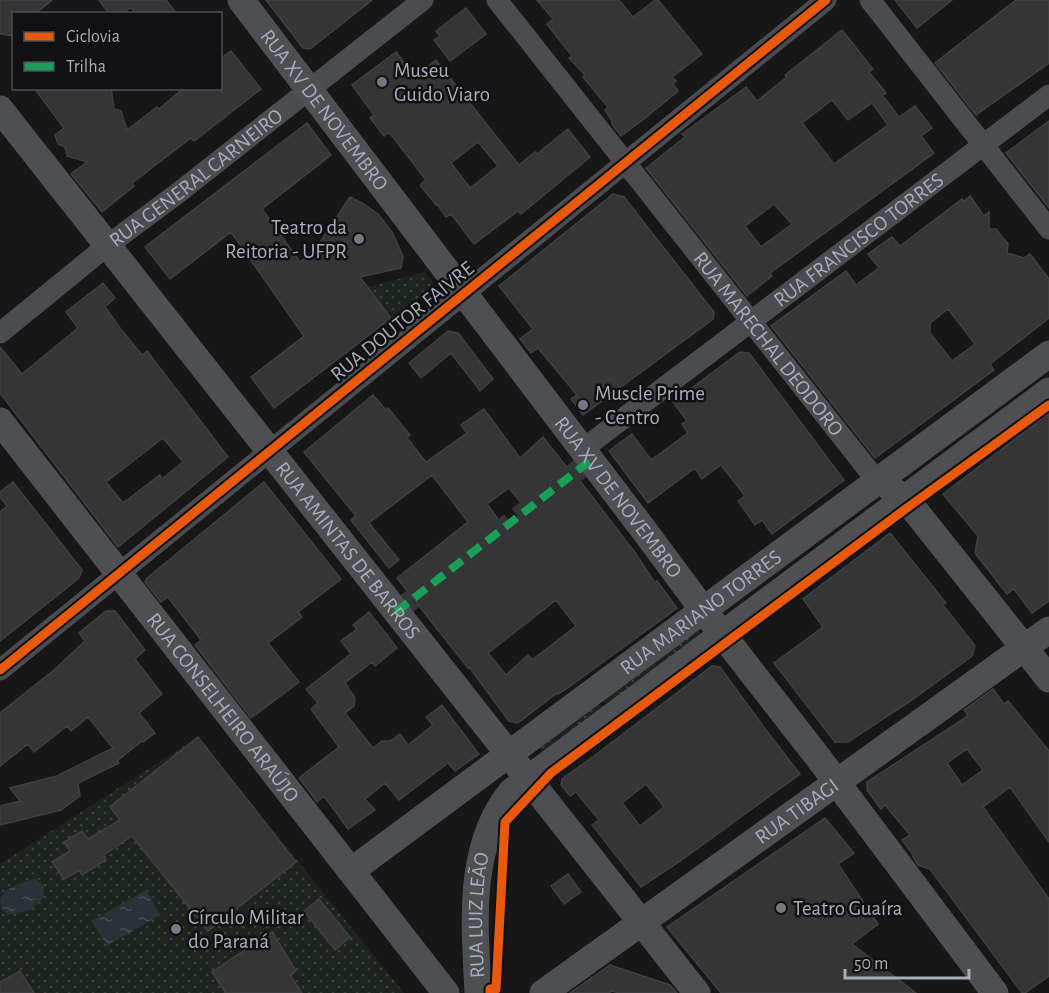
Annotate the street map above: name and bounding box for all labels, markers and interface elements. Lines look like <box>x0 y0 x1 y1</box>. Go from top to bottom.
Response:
legend <box>12 12 222 90</box>
street label: RUA XV DE NOVEMBRO <box>256 26 392 195</box>
text: Ciclovia <box>66 28 120 46</box>
text: Trilha <box>66 58 106 76</box>
place label: Museu Guido Viaro <box>394 60 490 105</box>
marker: Museu Guido Viaro <box>375 75 389 89</box>
street label: RUA GENERAL CARNEIRO <box>106 105 287 251</box>
street label: RUA FRANCISCO TORRES <box>770 169 948 311</box>
place label: Teatro da Reitoria - UFPR <box>225 217 347 262</box>
marker: Teatro da Reitoria - UFPR <box>352 232 366 246</box>
street label: RUA MARECHAL DEODORO <box>689 248 847 440</box>
street label: RUA DOUTOR FAIVRE <box>327 257 478 385</box>
place label: Muscle Prime - Centro <box>595 383 705 428</box>
marker: Muscle Prime - Centro <box>576 398 590 412</box>
street label: RUA XV DE NOVEMBRO <box>550 413 685 582</box>
street label: RUA AMINTAS DE BARROS <box>271 458 424 643</box>
street label: RUA MARIANO TORRES <box>616 546 785 679</box>
street label: RUA CONSELHEIRO ARAÚJO <box>143 609 303 806</box>
street label: RUA TIBAGI <box>751 775 842 848</box>
street label: RUA LUIZ LEÃO <box>465 851 493 979</box>
place label: Teatro Guaíra <box>793 898 903 919</box>
marker: Teatro Guaíra <box>774 901 788 915</box>
place label: Círculo Militar do Paraná <box>188 907 304 952</box>
marker: Círculo Militar do Paraná <box>169 922 183 936</box>
scale bar <box>845 942 970 980</box>
text: 50 m <box>854 955 888 973</box>

